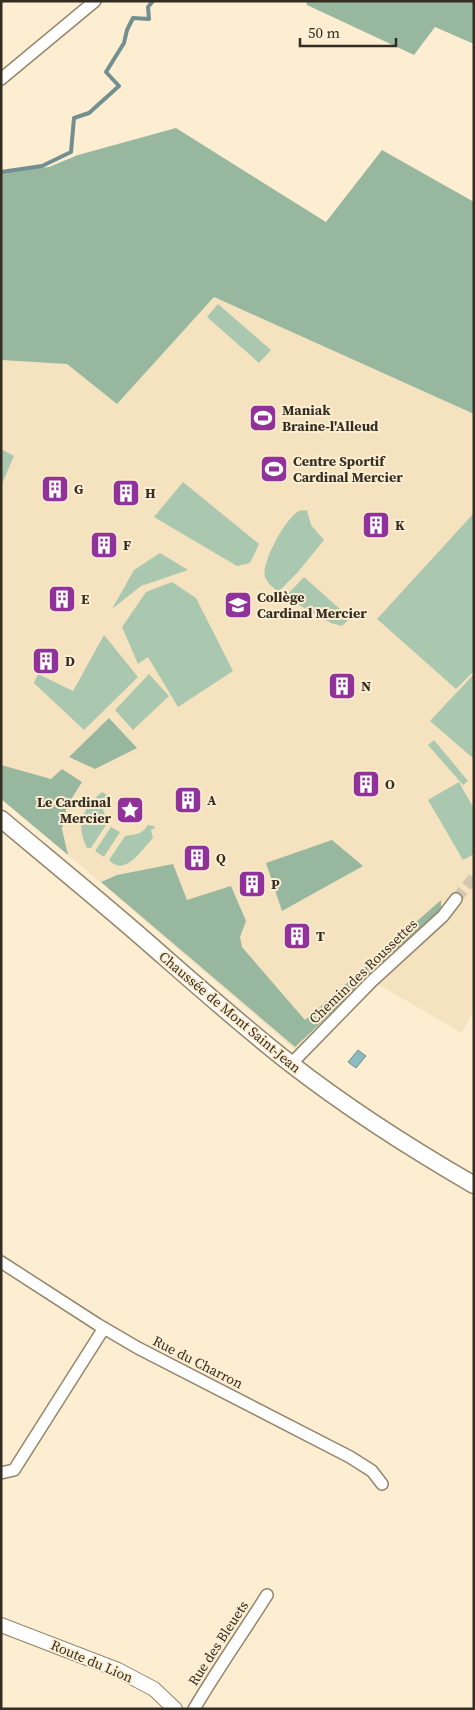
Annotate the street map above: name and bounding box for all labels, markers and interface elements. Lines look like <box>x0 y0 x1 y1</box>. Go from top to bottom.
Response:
scale bar <box>300 15 396 47</box>
text: 50 m <box>308 22 340 43</box>
place label: Maniak Braine-l'Alleud <box>282 400 379 436</box>
sports icon: Maniak Braine-l'Alleud <box>248 403 278 433</box>
place label: Centre Sportif Cardinal Mercier <box>293 451 403 487</box>
sports icon: Centre Sportif Cardinal Mercier <box>259 454 289 484</box>
building icon: G <box>40 474 70 504</box>
building icon: H <box>111 478 141 508</box>
place label: G <box>74 479 84 499</box>
place label: H <box>145 483 156 503</box>
building icon: K <box>361 510 391 540</box>
place label: K <box>395 515 405 535</box>
building icon: F <box>89 530 119 560</box>
place label: F <box>123 535 131 555</box>
building icon: E <box>47 584 77 614</box>
place label: Collège Cardinal Mercier <box>257 587 367 623</box>
place label: E <box>81 589 89 609</box>
school or university icon: Collège Cardinal Mercier <box>223 590 253 620</box>
building icon: D <box>31 646 61 676</box>
place label: D <box>65 651 75 671</box>
building icon: N <box>327 671 357 701</box>
place label: N <box>361 676 371 696</box>
building icon: O <box>351 769 381 799</box>
place label: O <box>385 774 395 794</box>
building icon: A <box>173 785 203 815</box>
place label: A <box>207 790 217 810</box>
place label: Le Cardinal Mercier <box>37 792 111 828</box>
place icon: Le Cardinal Mercier <box>115 795 145 825</box>
building icon: Q <box>182 843 212 873</box>
place label: Q <box>216 848 226 868</box>
building icon: P <box>237 869 267 899</box>
place label: P <box>271 874 280 894</box>
street label: Chemin des Roussettes <box>304 914 422 1028</box>
building icon: T <box>282 921 312 951</box>
place label: T <box>316 926 325 946</box>
street label: Chaussée de Mont Saint-Jean <box>155 947 306 1078</box>
street label: Rue du Charron <box>149 1331 247 1394</box>
street label: Rue des Bleuets <box>183 1597 253 1689</box>
street label: Route du Lion <box>48 1635 137 1688</box>

